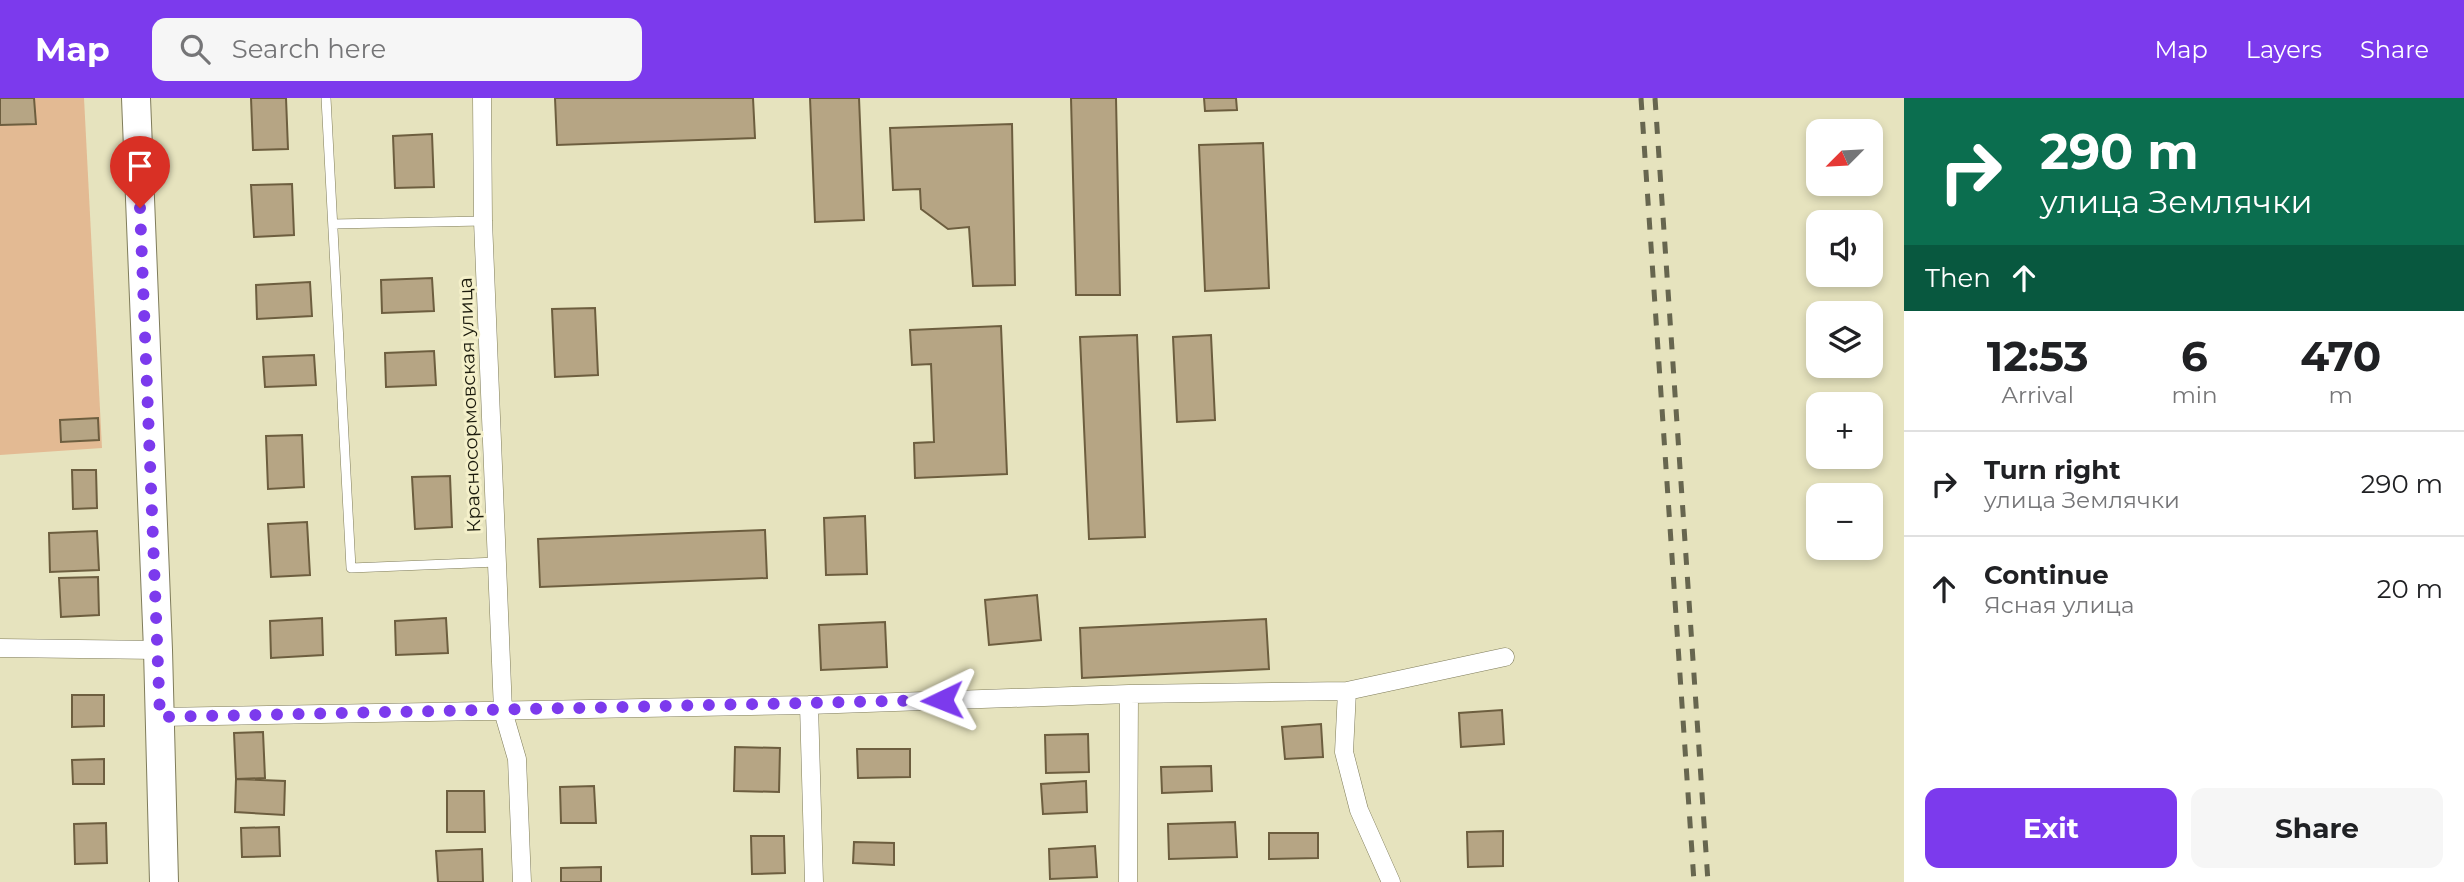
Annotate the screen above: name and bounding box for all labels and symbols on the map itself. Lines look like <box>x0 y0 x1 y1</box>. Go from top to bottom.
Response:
north arrow <box>1806 119 1883 196</box>
pin <box>110 136 170 208</box>
street label: Красносормовская улица <box>454 277 485 533</box>
position arrow <box>905 663 979 737</box>

